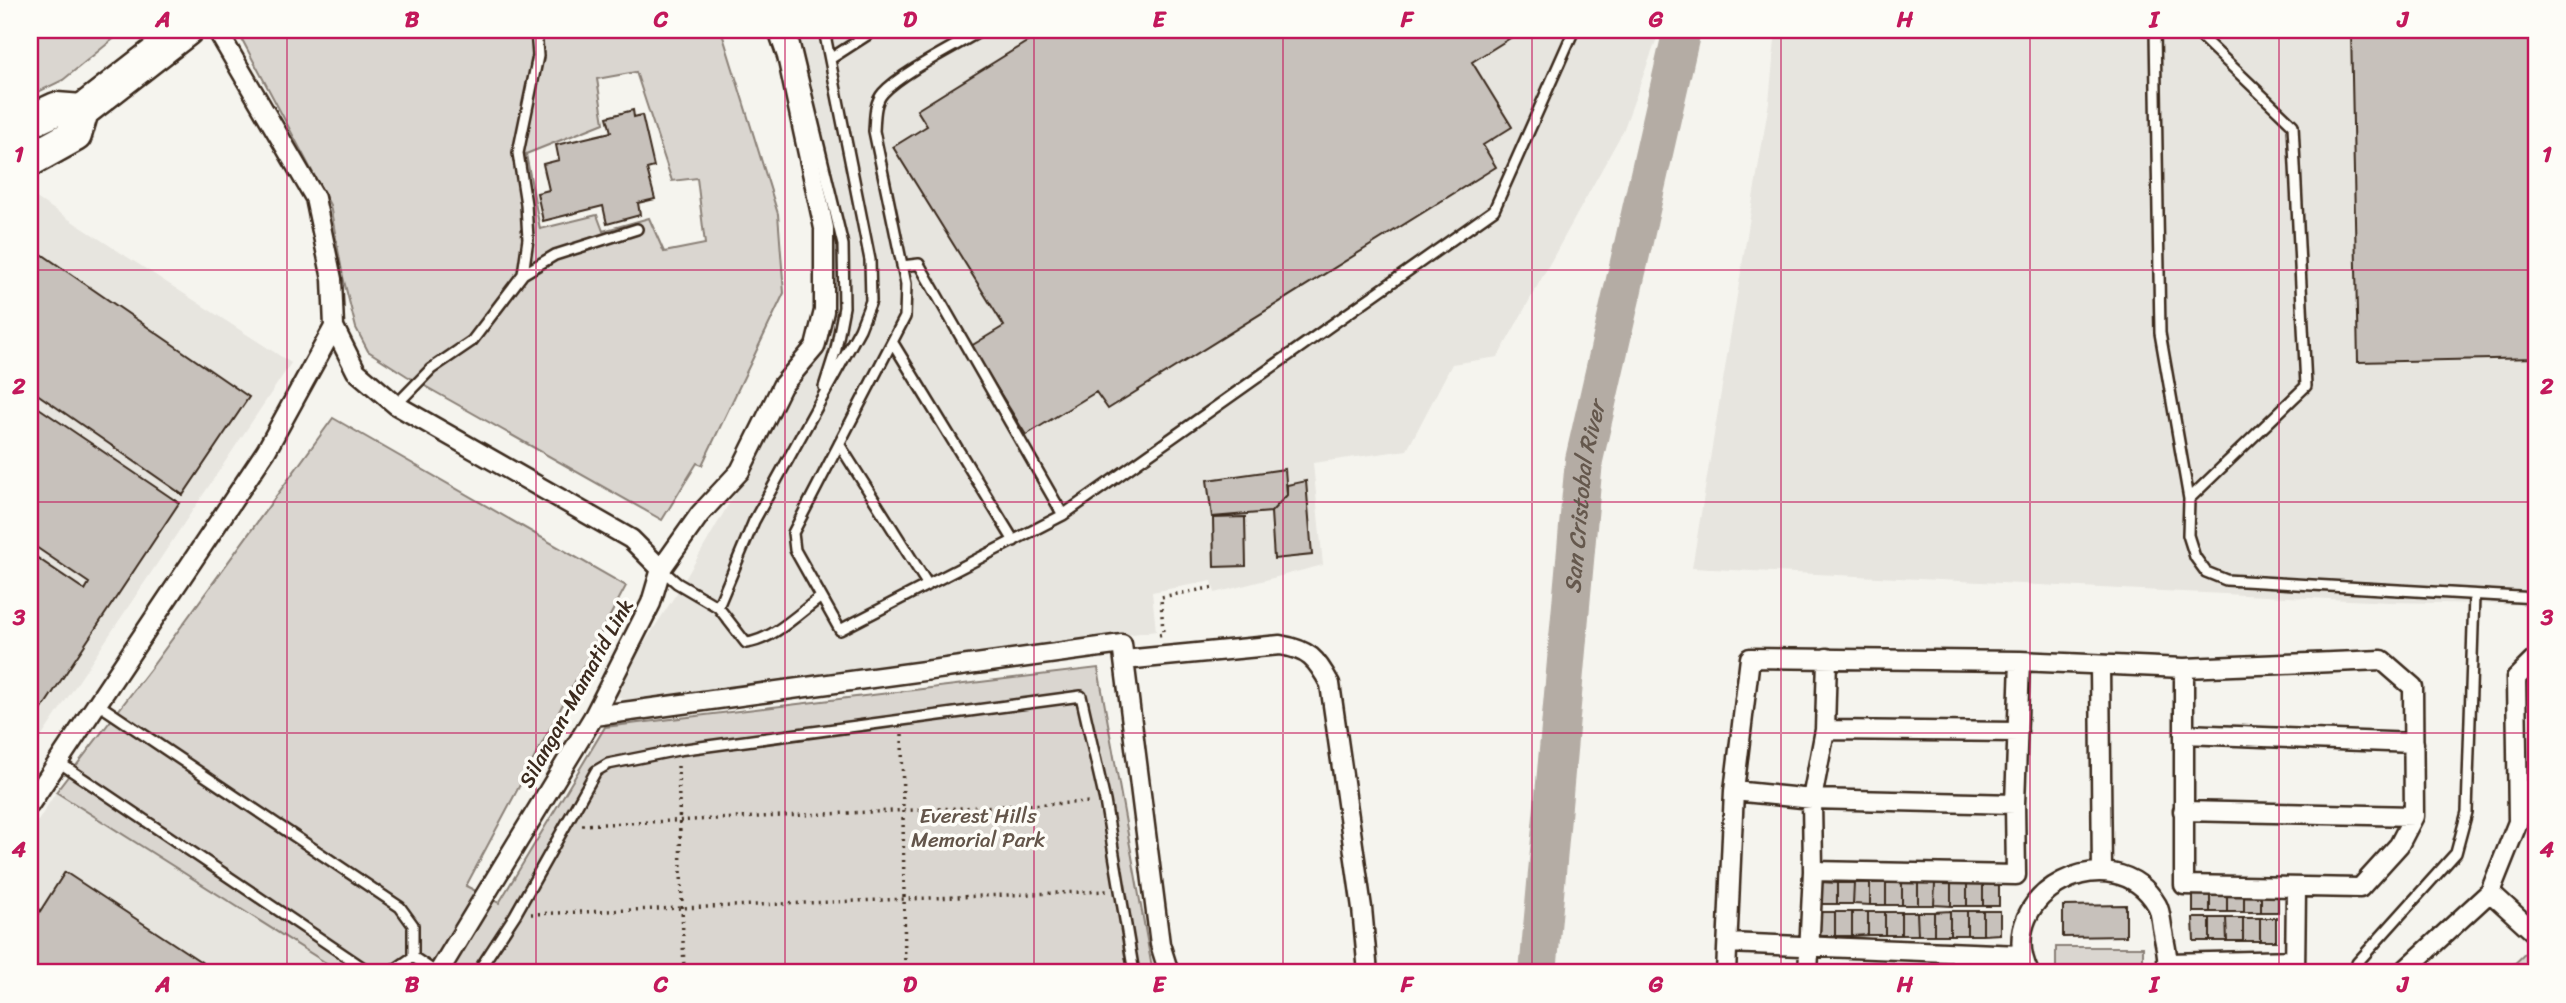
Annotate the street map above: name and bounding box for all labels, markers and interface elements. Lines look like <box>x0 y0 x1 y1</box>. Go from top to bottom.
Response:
text: A <box>154 0 171 40</box>
text: B <box>405 0 420 40</box>
text: C <box>653 0 669 40</box>
text: D <box>903 0 918 40</box>
text: E <box>1153 0 1168 40</box>
text: F <box>1400 0 1415 40</box>
text: G <box>1648 0 1664 40</box>
text: H <box>1896 0 1914 40</box>
text: I <box>2148 0 2160 40</box>
text: J <box>2396 0 2410 40</box>
text: 1 <box>14 134 24 175</box>
text: 1 <box>2542 134 2552 175</box>
text: 2 <box>11 366 26 407</box>
text: 2 <box>2539 366 2554 407</box>
water label: San Cristobal River <box>1552 393 1618 595</box>
street label: Silangan-Mamatid Link <box>508 591 644 795</box>
text: 3 <box>12 597 26 638</box>
text: 3 <box>2540 597 2554 638</box>
park label: Everest Hills Memorial Park <box>911 797 1045 859</box>
text: 4 <box>11 829 27 870</box>
text: 4 <box>2539 829 2555 870</box>
text: A <box>154 964 171 1003</box>
text: B <box>405 964 420 1003</box>
text: C <box>653 964 669 1003</box>
text: D <box>903 964 918 1003</box>
text: E <box>1153 964 1168 1003</box>
text: F <box>1400 964 1415 1003</box>
text: G <box>1648 964 1664 1003</box>
text: H <box>1896 964 1914 1003</box>
text: I <box>2148 964 2160 1003</box>
text: J <box>2396 964 2410 1003</box>

